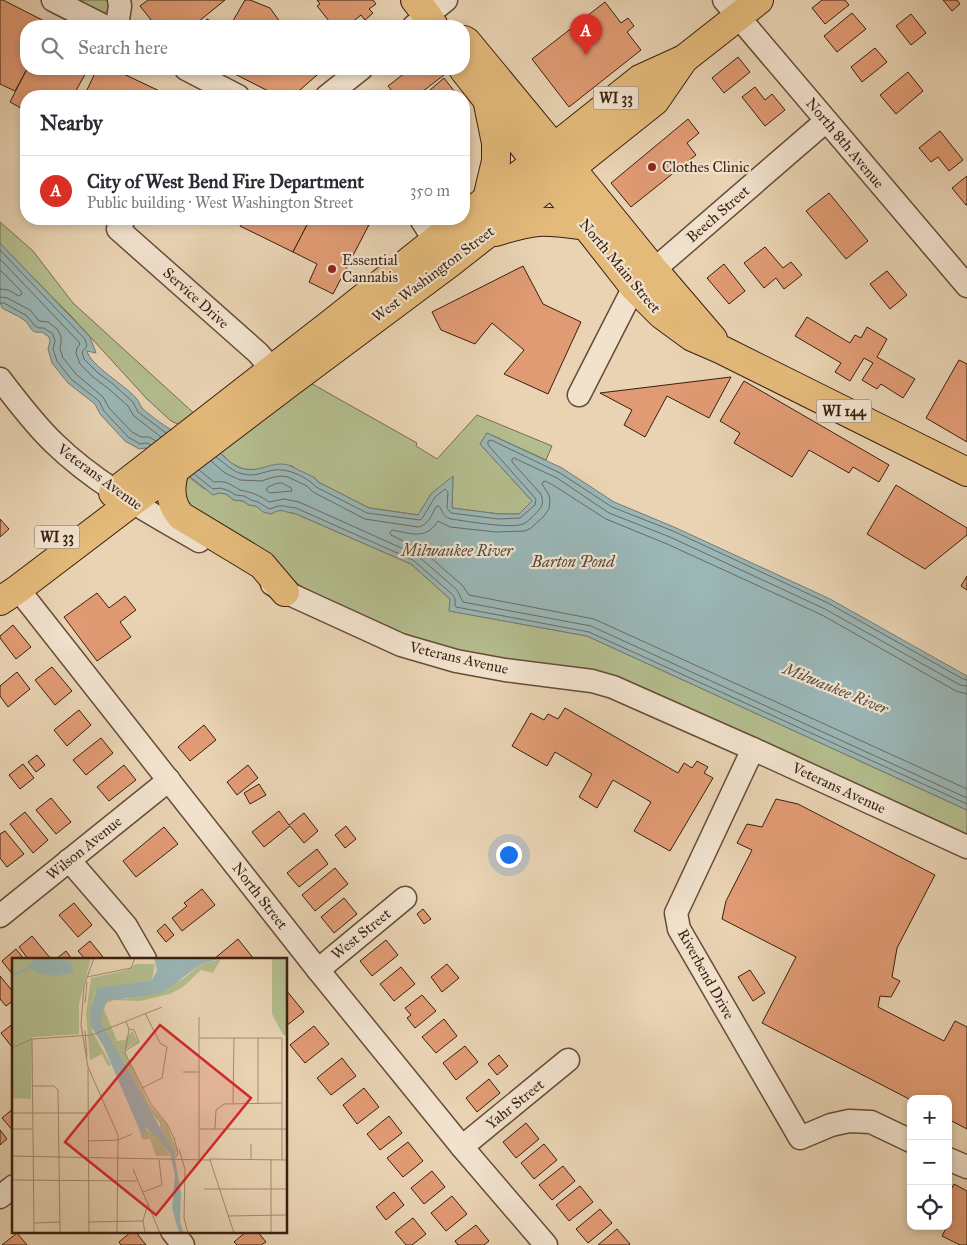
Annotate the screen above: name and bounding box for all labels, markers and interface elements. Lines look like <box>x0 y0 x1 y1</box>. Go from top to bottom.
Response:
pin: A <box>570 14 602 55</box>
search box <box>20 20 470 75</box>
icon: search <box>38 34 66 62</box>
text: Search here <box>78 36 168 59</box>
road number: WI 33 <box>594 86 638 110</box>
street label: North 8th Avenue <box>802 94 888 192</box>
text: Nearby <box>40 110 103 136</box>
place label: Clothes Clinic <box>662 158 749 176</box>
marker: Clothes Clinic <box>646 161 658 173</box>
text: City of West Bend Fire Department <box>87 170 364 193</box>
text: A <box>51 181 61 200</box>
text: 350 m <box>410 181 450 200</box>
street label: Beech Street <box>683 181 754 246</box>
text: Public building · West Washington Street <box>87 193 353 212</box>
street label: North Main Street <box>575 215 665 317</box>
street label: West Washington Street <box>368 222 498 326</box>
place label: Essential Cannabis <box>342 251 399 286</box>
marker: Essential Cannabis <box>326 263 338 275</box>
street label: Service Drive <box>159 264 233 332</box>
road number: WI 144 <box>816 400 872 422</box>
street label: Veterans Avenue <box>53 439 146 514</box>
road number: WI 33 <box>34 526 80 548</box>
water label: Milwaukee River <box>399 541 514 560</box>
water label: Barton Pond <box>531 552 616 571</box>
street label: Veterans Avenue <box>407 638 510 678</box>
water label: Milwaukee River <box>779 658 892 719</box>
street label: Veterans Avenue <box>789 758 889 817</box>
street label: Wilson Avenue <box>43 812 125 884</box>
your location <box>496 842 522 868</box>
street label: North Street <box>228 859 292 934</box>
street label: West Street <box>328 904 395 963</box>
street label: Riverbend Drive <box>674 926 738 1022</box>
inset map <box>12 958 288 1232</box>
street label: Yahr Street <box>482 1075 548 1133</box>
map controls <box>907 1095 952 1230</box>
button: + <box>907 1095 952 1140</box>
button: − <box>907 1140 952 1185</box>
button: locate <box>907 1185 952 1230</box>

